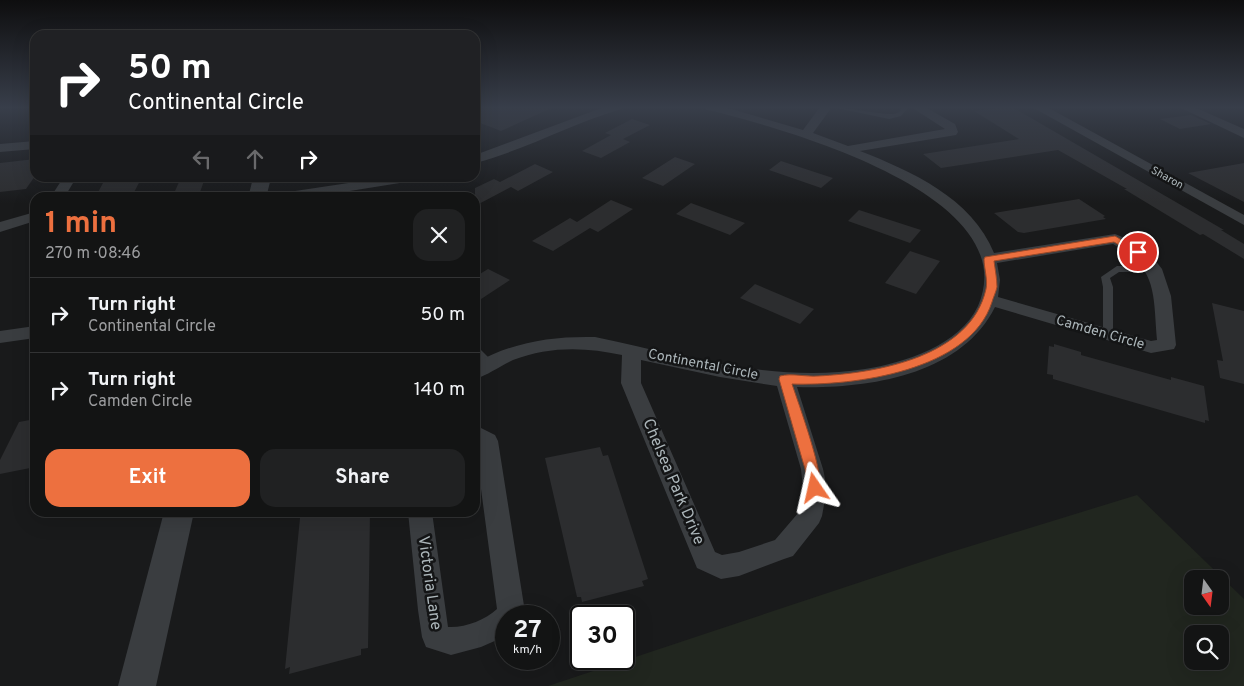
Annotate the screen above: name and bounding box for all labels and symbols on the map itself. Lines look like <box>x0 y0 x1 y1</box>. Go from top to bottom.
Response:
street label: Sharon <box>1148 163 1186 193</box>
pin <box>1117 231 1159 273</box>
street label: Camden Circle <box>1054 312 1146 354</box>
street label: Continental Circle <box>646 346 760 384</box>
street label: Chelsea Park Drive <box>637 416 709 548</box>
position arrow <box>788 461 840 513</box>
street label: Victoria Lane <box>412 535 446 631</box>
north arrow <box>1184 570 1229 615</box>
speed limit sign: 30 <box>570 605 635 670</box>

